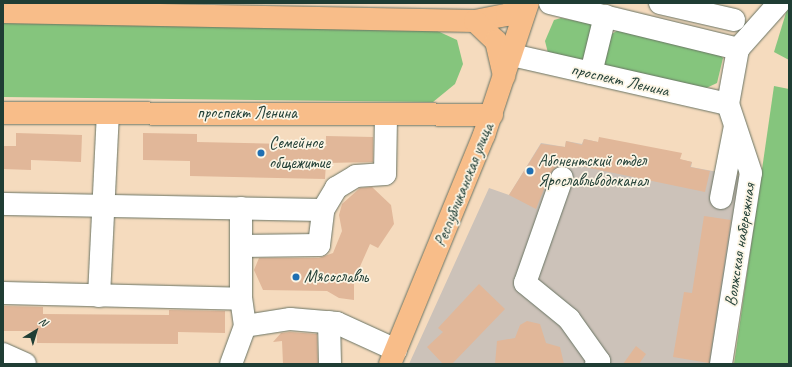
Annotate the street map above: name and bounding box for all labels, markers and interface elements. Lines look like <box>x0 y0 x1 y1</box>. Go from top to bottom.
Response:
street label: проспект Ленина <box>568 59 672 101</box>
street label: проспект Ленина <box>196 103 298 123</box>
street label: Республиканская улица <box>430 120 498 250</box>
place label: Семейное общежитие <box>269 133 330 173</box>
marker: Семейное общежитие <box>256 148 266 158</box>
place label: Абонентский отдел Ярославльводоканал <box>538 151 648 191</box>
marker: Абонентский отдел Ярославльводоканал <box>525 166 535 176</box>
street label: Волжская набережная <box>720 182 760 308</box>
place label: Мясославль <box>304 267 368 287</box>
marker: Мясославль <box>291 272 301 282</box>
north arrow <box>16 311 56 351</box>
text: N <box>36 314 50 329</box>

